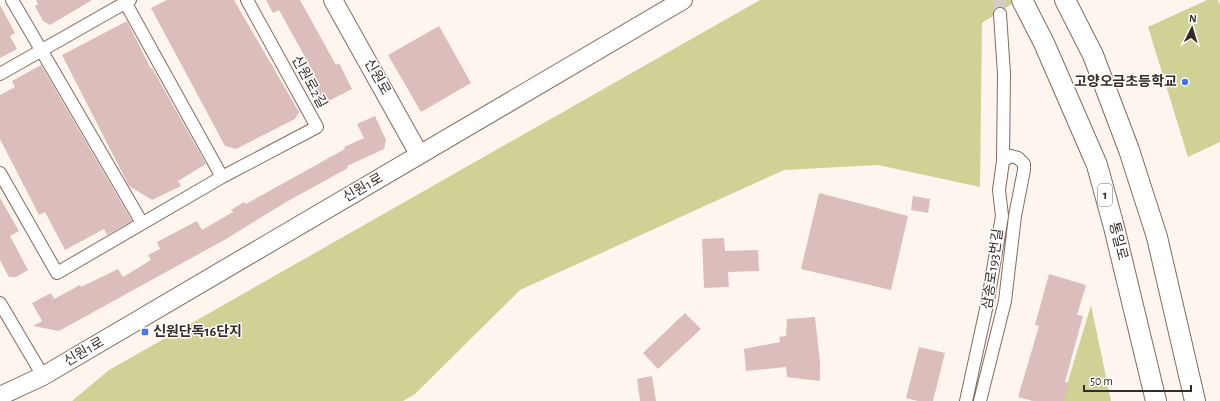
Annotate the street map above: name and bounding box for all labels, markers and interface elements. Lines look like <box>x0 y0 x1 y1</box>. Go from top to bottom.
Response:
north arrow <box>1172 8 1212 48</box>
text: N <box>1189 13 1197 24</box>
street label: 신원로2길 <box>289 53 330 111</box>
street label: 신원로 <box>362 56 393 97</box>
place label: 고양오금초등학교 <box>1074 73 1177 89</box>
marker: 고양오금초등학교 <box>1180 77 1190 87</box>
street label: 신원1로 <box>340 170 385 205</box>
road number: 1 <box>1098 184 1112 206</box>
street label: 통일로 <box>1107 220 1130 262</box>
street label: 삼송로193번길 <box>979 227 1006 310</box>
place label: 신원단독16단지 <box>153 324 242 339</box>
marker: 신원단독16단지 <box>140 327 150 337</box>
street label: 신원1로 <box>61 334 106 369</box>
scale bar <box>1084 367 1191 393</box>
text: 50 m <box>1090 375 1113 387</box>

